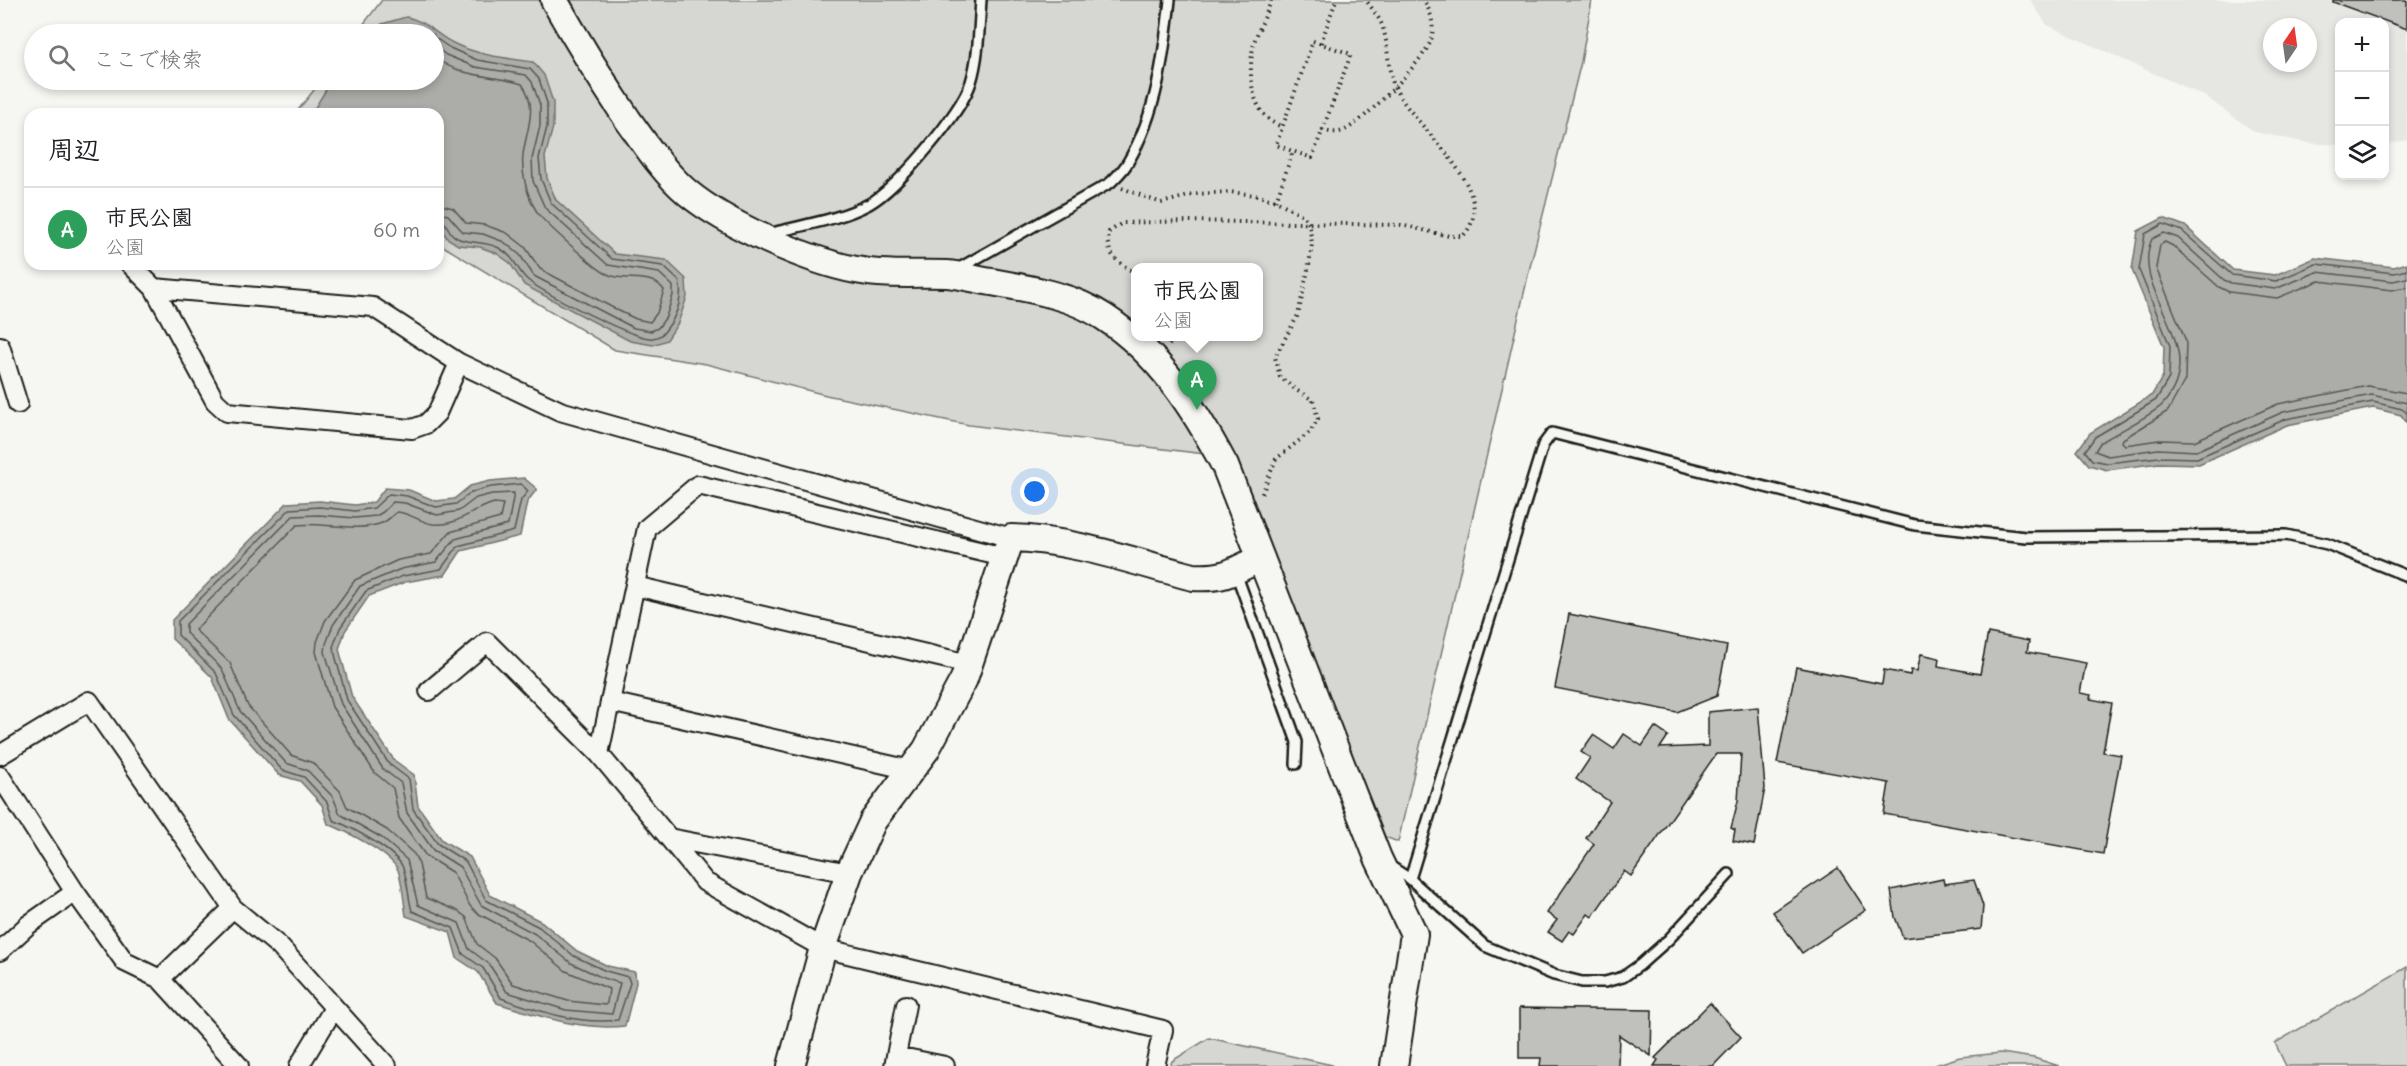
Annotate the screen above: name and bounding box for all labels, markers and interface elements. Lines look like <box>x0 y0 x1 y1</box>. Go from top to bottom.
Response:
north arrow <box>2263 18 2317 72</box>
map controls <box>2335 18 2389 180</box>
button: + <box>2335 18 2389 72</box>
search box <box>24 24 444 90</box>
icon: search <box>45 41 78 74</box>
text: ここで検索 <box>93 45 203 73</box>
button: − <box>2335 72 2389 126</box>
button: layers <box>2335 126 2389 180</box>
text: 周辺 <box>48 133 100 166</box>
text: 市民公園 <box>105 203 193 231</box>
text: A <box>61 217 74 242</box>
text: 60 m <box>373 217 420 242</box>
text: 公園 <box>105 234 145 259</box>
popup <box>1131 263 1263 341</box>
text: 市民公園 <box>1153 276 1241 304</box>
text: 公園 <box>1153 307 1193 332</box>
pin: A <box>1178 360 1216 410</box>
your location <box>1020 477 1049 506</box>

